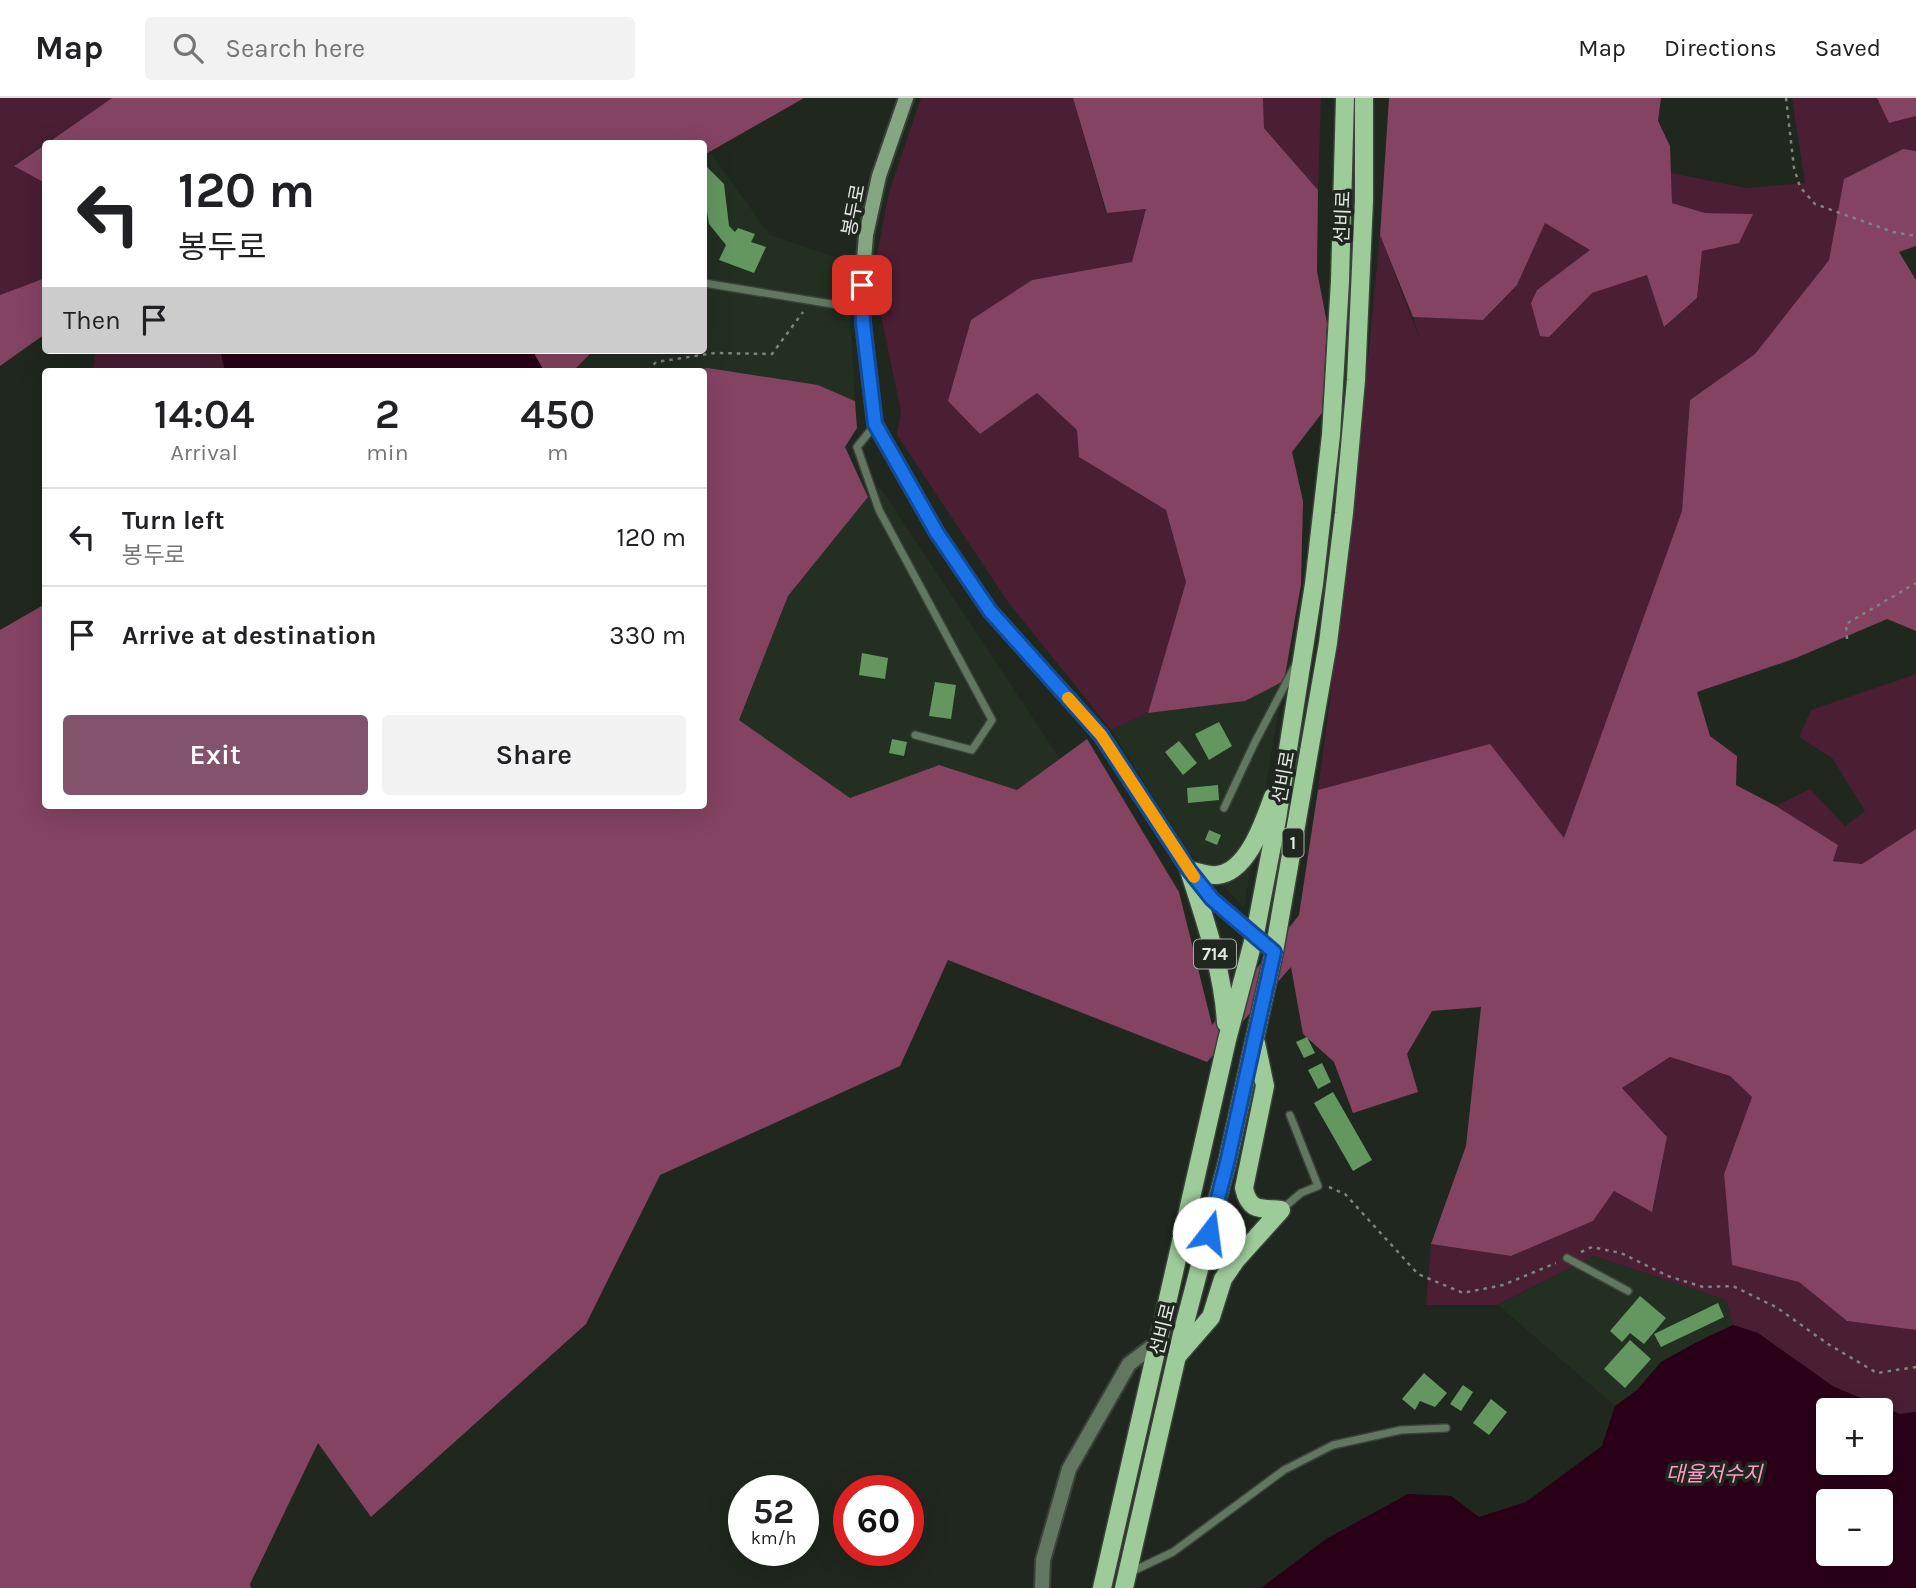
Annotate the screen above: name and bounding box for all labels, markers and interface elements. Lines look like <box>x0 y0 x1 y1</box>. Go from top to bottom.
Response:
search box <box>145 17 635 80</box>
text: Map <box>35 29 103 67</box>
icon: search <box>169 29 207 67</box>
text: Search here <box>225 33 365 64</box>
text: Map <box>1578 34 1626 62</box>
text: Directions <box>1664 34 1777 62</box>
text: Saved <box>1815 34 1881 62</box>
text: 120 m <box>178 162 315 219</box>
icon: left <box>63 168 154 259</box>
street label: 봉두로 <box>838 182 870 238</box>
street label: 선비로 <box>1331 190 1355 244</box>
text: 봉두로 <box>178 229 266 266</box>
pin <box>832 255 892 315</box>
icon: arrive <box>843 266 881 304</box>
icon: arrive <box>135 301 173 339</box>
text: Then <box>63 305 121 336</box>
text: 14:04 <box>154 389 255 439</box>
text: 2 <box>375 389 400 439</box>
text: 450 <box>520 389 595 439</box>
text: Arrival <box>170 439 238 466</box>
text: min <box>366 439 409 466</box>
text: m <box>547 439 569 466</box>
text: Turn left <box>122 505 224 536</box>
icon: left <box>63 518 101 556</box>
text: 120 m <box>616 522 686 553</box>
text: 봉두로 <box>122 542 185 569</box>
icon: arrive <box>63 616 101 654</box>
text: Arrive at destination <box>122 620 376 651</box>
text: 330 m <box>609 620 686 651</box>
button: Exit <box>63 715 368 795</box>
button: Share <box>382 715 686 795</box>
street label: 선비로 <box>1269 749 1299 805</box>
road number: 1 <box>1282 828 1304 858</box>
road number: 714 <box>1194 940 1236 968</box>
position arrow <box>1172 1196 1246 1270</box>
street label: 선비로 <box>1146 1301 1180 1357</box>
map controls <box>1816 1398 1893 1566</box>
button: + <box>1816 1398 1893 1475</box>
water label: 대율저수지 <box>1666 1462 1764 1486</box>
speed limit sign: 60 <box>833 1475 924 1566</box>
button: − <box>1816 1489 1893 1566</box>
text: 52 <box>753 1491 794 1532</box>
text: km/h <box>751 1527 796 1549</box>

